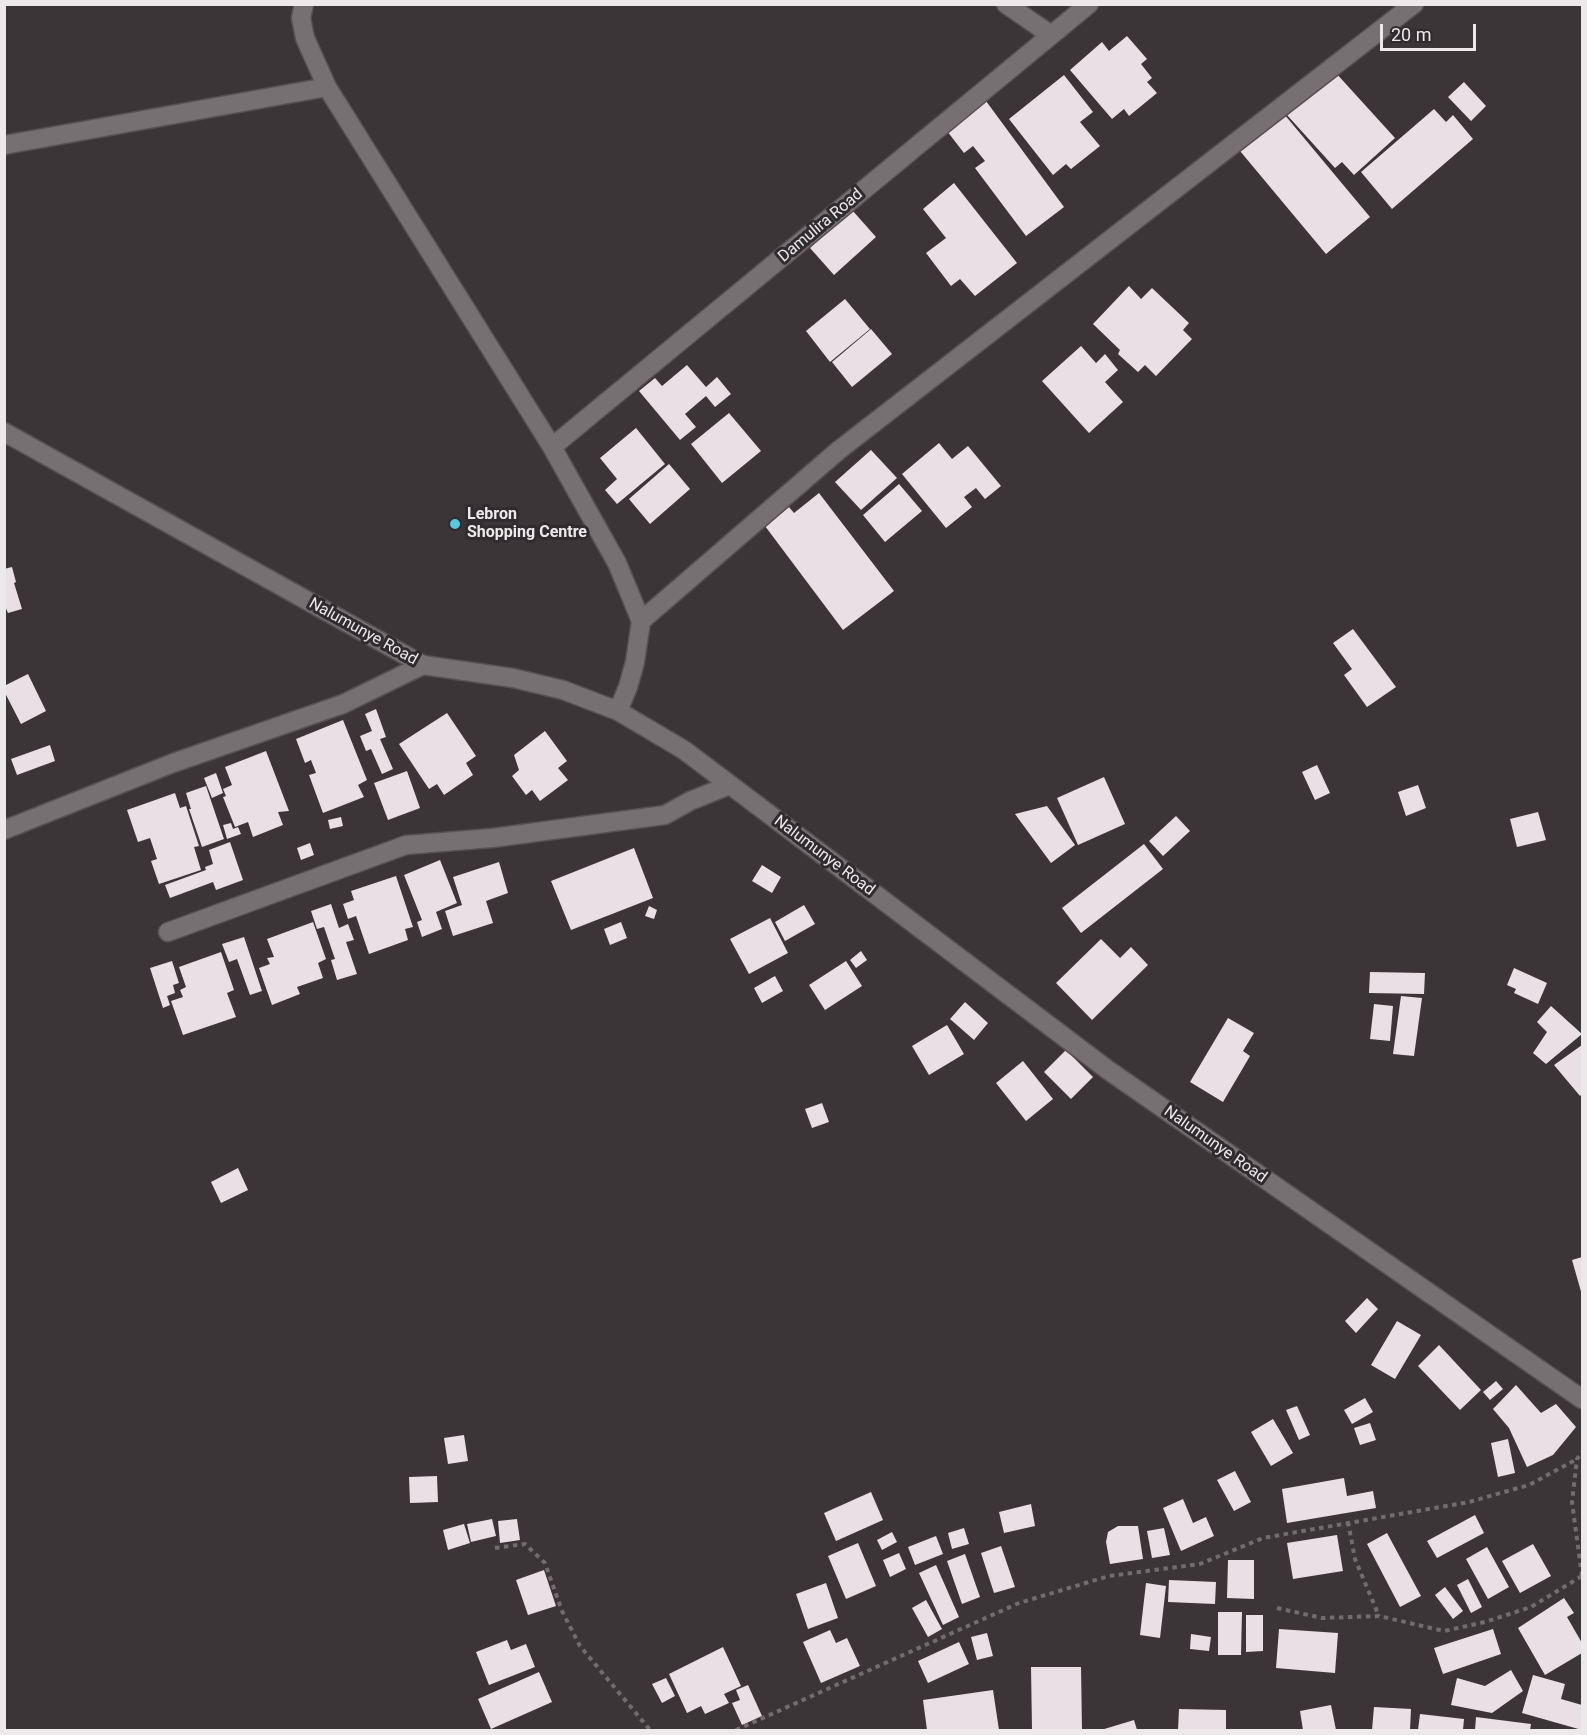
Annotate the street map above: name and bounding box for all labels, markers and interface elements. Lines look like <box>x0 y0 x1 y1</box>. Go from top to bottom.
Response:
scale bar <box>1383 12 1479 50</box>
text: 20 m <box>1391 24 1431 45</box>
street label: Damulira Road <box>775 185 867 267</box>
place label: Lebron Shopping Centre <box>467 505 587 543</box>
marker: Lebron Shopping Centre <box>448 517 462 531</box>
street label: Nalumunye Road <box>305 594 421 670</box>
street label: Nalumunye Road <box>770 812 878 900</box>
street label: Nalumunye Road <box>1160 1102 1270 1188</box>

